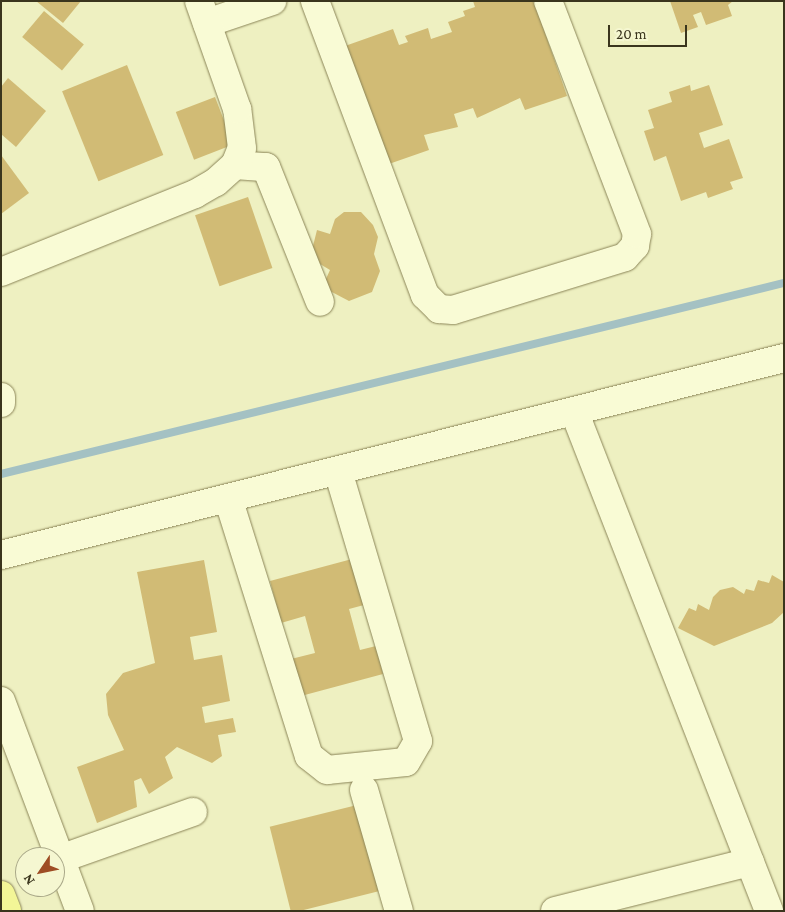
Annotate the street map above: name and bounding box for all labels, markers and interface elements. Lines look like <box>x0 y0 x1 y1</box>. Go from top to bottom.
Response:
scale bar <box>610 15 689 47</box>
text: 20 m <box>616 26 647 42</box>
north arrow <box>15 847 65 897</box>
text: N <box>19 871 38 888</box>

